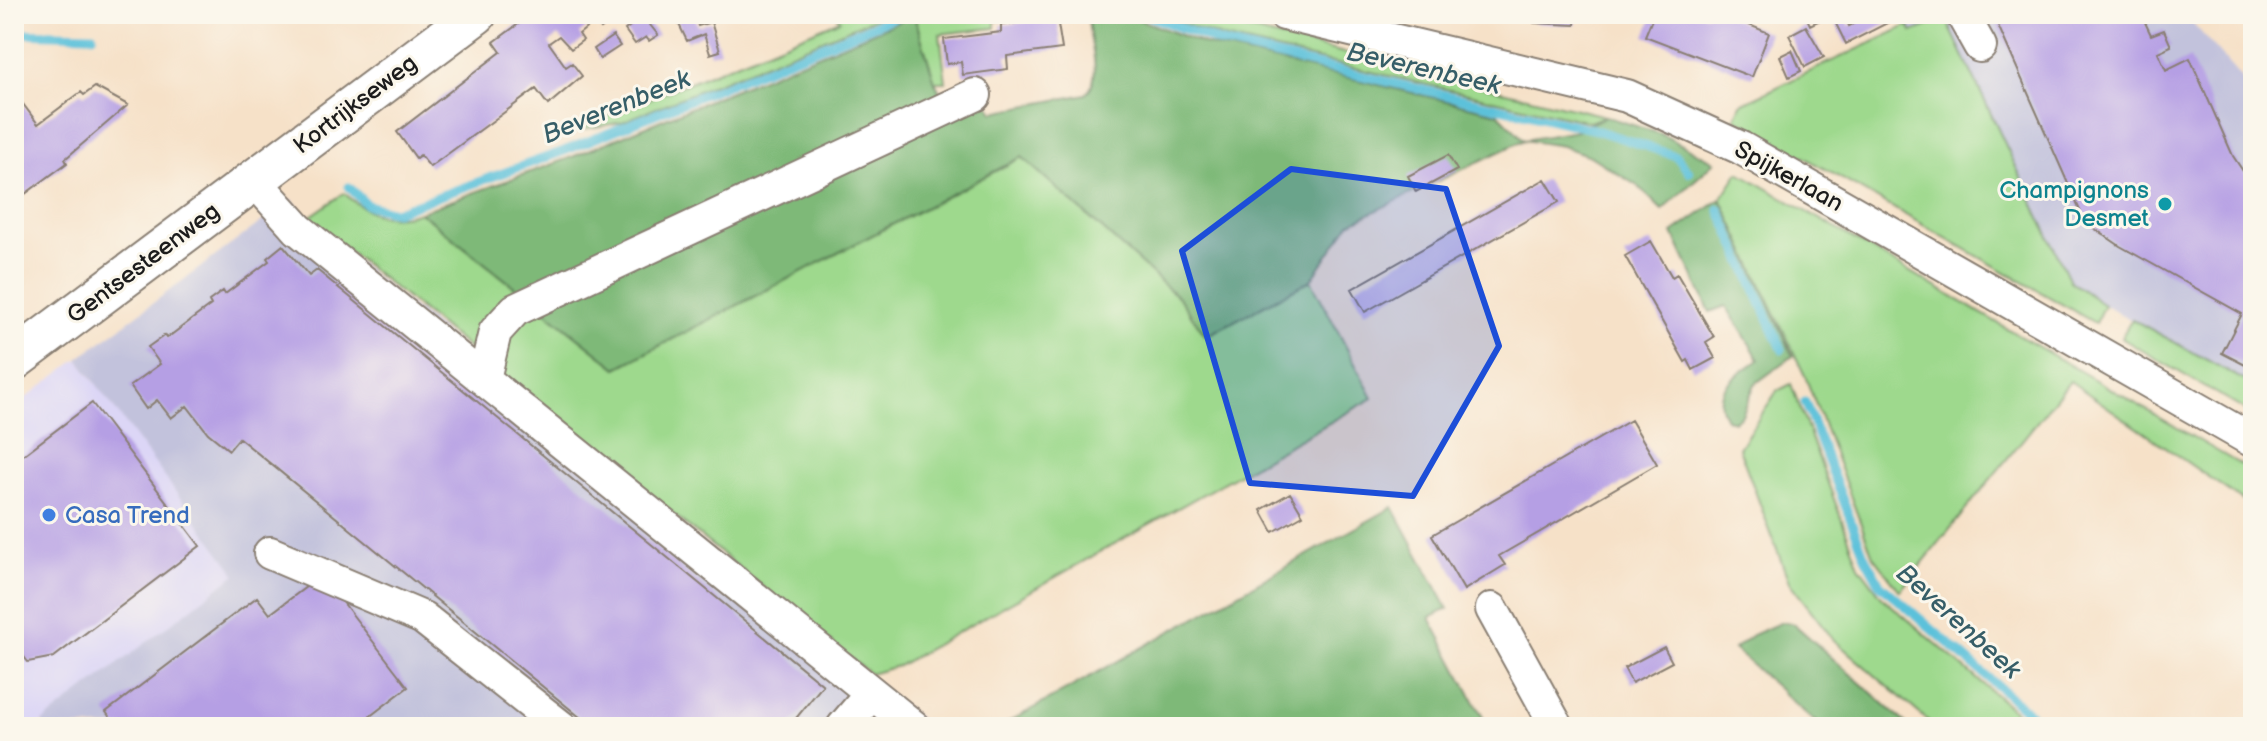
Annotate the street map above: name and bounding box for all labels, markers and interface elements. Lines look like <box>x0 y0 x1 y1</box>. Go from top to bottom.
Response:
water label: Beverenbeek <box>1344 37 1505 102</box>
street label: Kortrijkseweg <box>288 49 423 160</box>
water label: Beverenbeek <box>538 63 696 151</box>
street label: Spijkerlaan <box>1729 135 1848 218</box>
place label: Champignons Desmet <box>1999 176 2150 233</box>
marker: Champignons Desmet <box>2156 195 2174 213</box>
street label: Gentsesteenweg <box>61 197 225 330</box>
place label: Casa Trend <box>65 501 190 530</box>
marker: Casa Trend <box>40 506 58 524</box>
water label: Beverenbeek <box>1889 558 2028 687</box>

